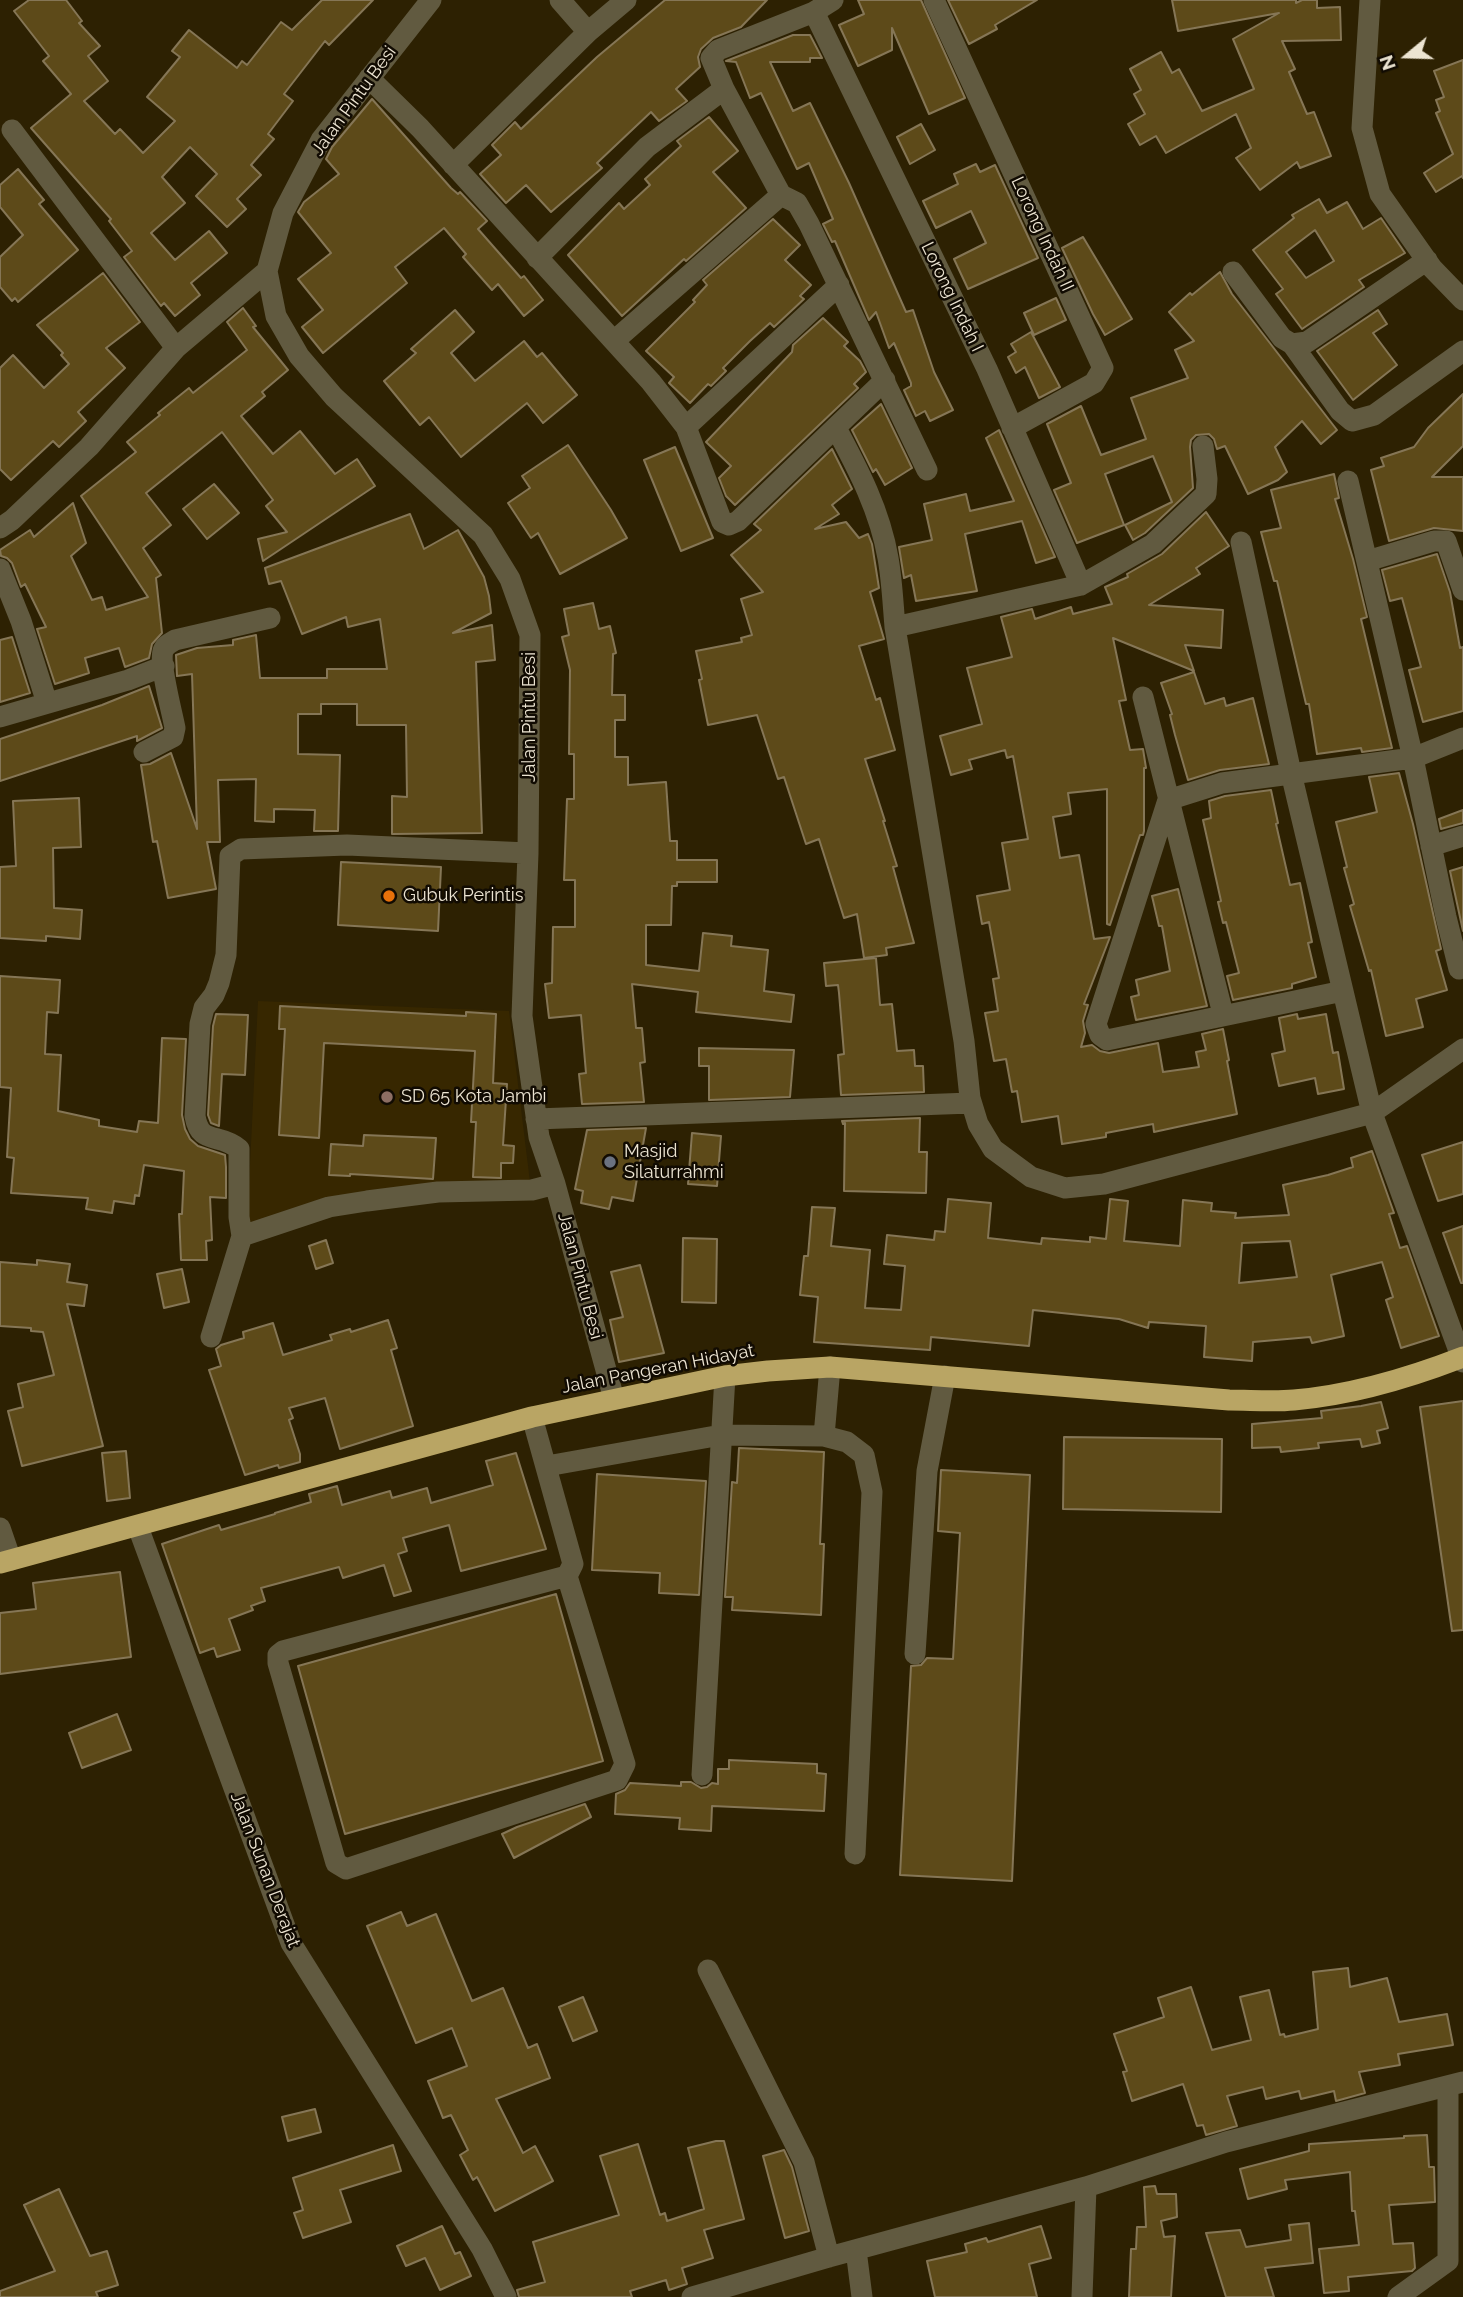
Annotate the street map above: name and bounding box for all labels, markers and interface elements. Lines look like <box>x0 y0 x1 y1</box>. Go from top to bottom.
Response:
north arrow <box>1372 21 1442 91</box>
street label: Jalan Pintu Besi <box>307 42 401 160</box>
text: N <box>1374 52 1400 73</box>
street label: Lorong Indah II <box>1006 173 1078 295</box>
street label: Lorong Indah I <box>916 239 988 355</box>
street label: Jalan Pintu Besi <box>519 652 541 782</box>
place label: Gubuk Perintis <box>403 885 523 907</box>
marker: Gubuk Perintis <box>381 888 397 904</box>
place label: SD 65 Kota Jambi <box>401 1086 547 1108</box>
marker: SD 65 Kota Jambi <box>379 1089 395 1105</box>
place label: Masjid Silaturrahmi <box>624 1141 724 1184</box>
marker: Masjid Silaturrahmi <box>602 1154 618 1170</box>
street label: Jalan Pintu Besi <box>553 1210 607 1342</box>
street label: Jalan Pangeran Hidayat <box>560 1340 756 1398</box>
street label: Jalan Sunan Derajat <box>225 1789 305 1951</box>

